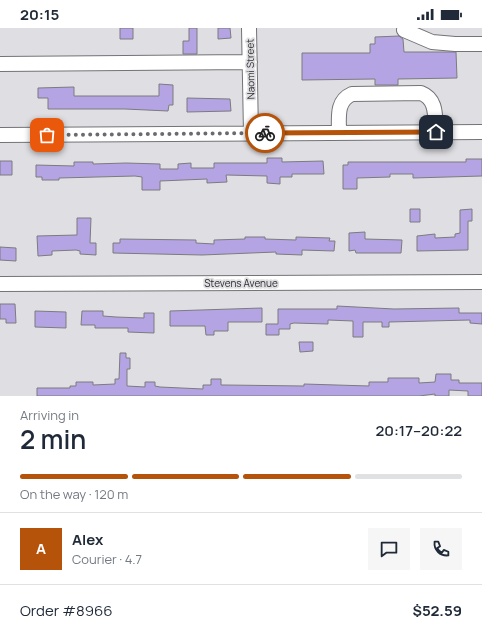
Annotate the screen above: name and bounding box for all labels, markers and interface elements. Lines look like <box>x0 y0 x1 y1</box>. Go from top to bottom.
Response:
text: 20:15 <box>20 4 59 25</box>
street label: Naomi Street <box>242 39 258 99</box>
courier <box>245 113 285 153</box>
pin <box>419 115 453 149</box>
pin <box>30 118 64 152</box>
icon: home <box>425 121 447 143</box>
icon: bike <box>254 122 276 144</box>
icon: bag <box>36 124 58 146</box>
street label: Stevens Avenue <box>204 276 278 290</box>
text: Arriving in <box>20 406 79 424</box>
text: 20:17–20:22 <box>376 420 462 441</box>
text: 2 min <box>20 421 86 457</box>
text: On the way · 120 m <box>20 485 128 503</box>
button: chat <box>368 528 410 570</box>
button: phone <box>420 528 462 570</box>
text: Alex <box>72 529 103 550</box>
text: A <box>36 538 46 559</box>
text: Courier · 4.7 <box>72 550 142 568</box>
text: Order #8966 <box>20 600 113 621</box>
text: $52.59 <box>413 600 462 621</box>

